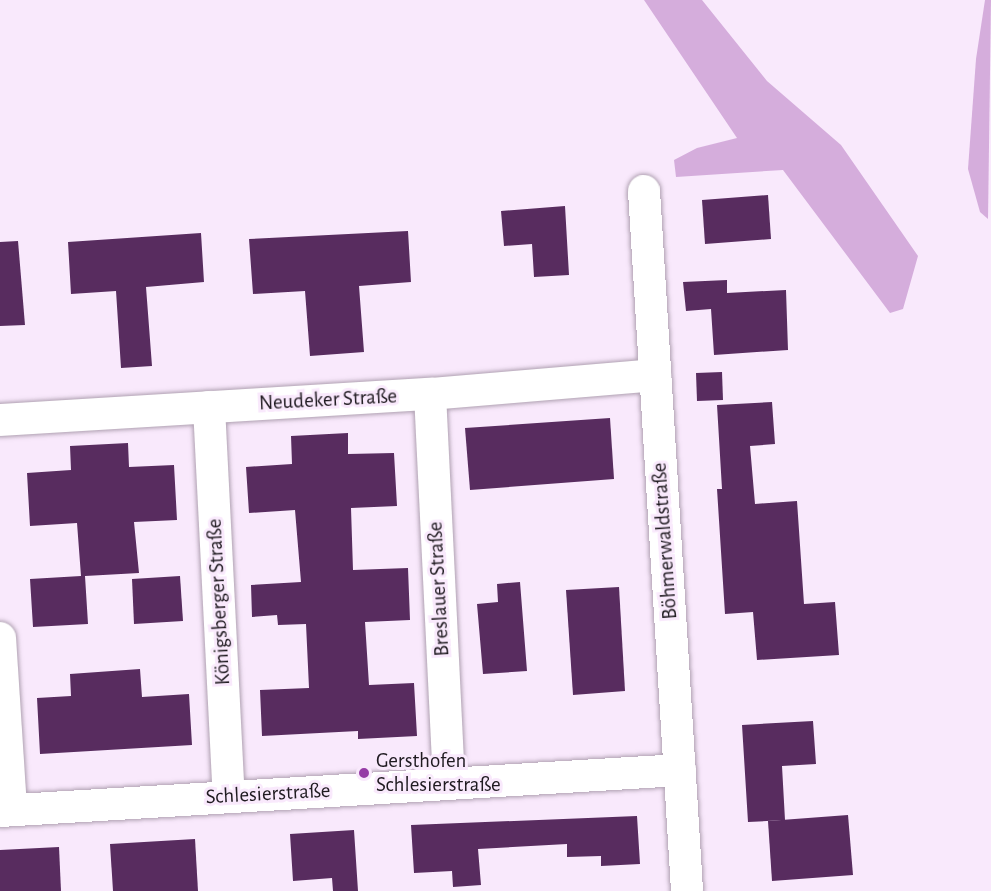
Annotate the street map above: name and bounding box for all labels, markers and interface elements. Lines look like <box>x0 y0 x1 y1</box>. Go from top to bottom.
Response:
street label: Neudeker Straße <box>258 384 398 416</box>
street label: Böhmerwaldstraße <box>647 462 683 620</box>
street label: Königsberger Straße <box>202 518 236 686</box>
street label: Breslauer Straße <box>423 521 455 657</box>
place label: Gersthofen Schlesierstraße <box>376 748 501 798</box>
marker: Gersthofen Schlesierstraße <box>357 766 371 780</box>
street label: Schlesierstraße <box>205 778 331 810</box>

